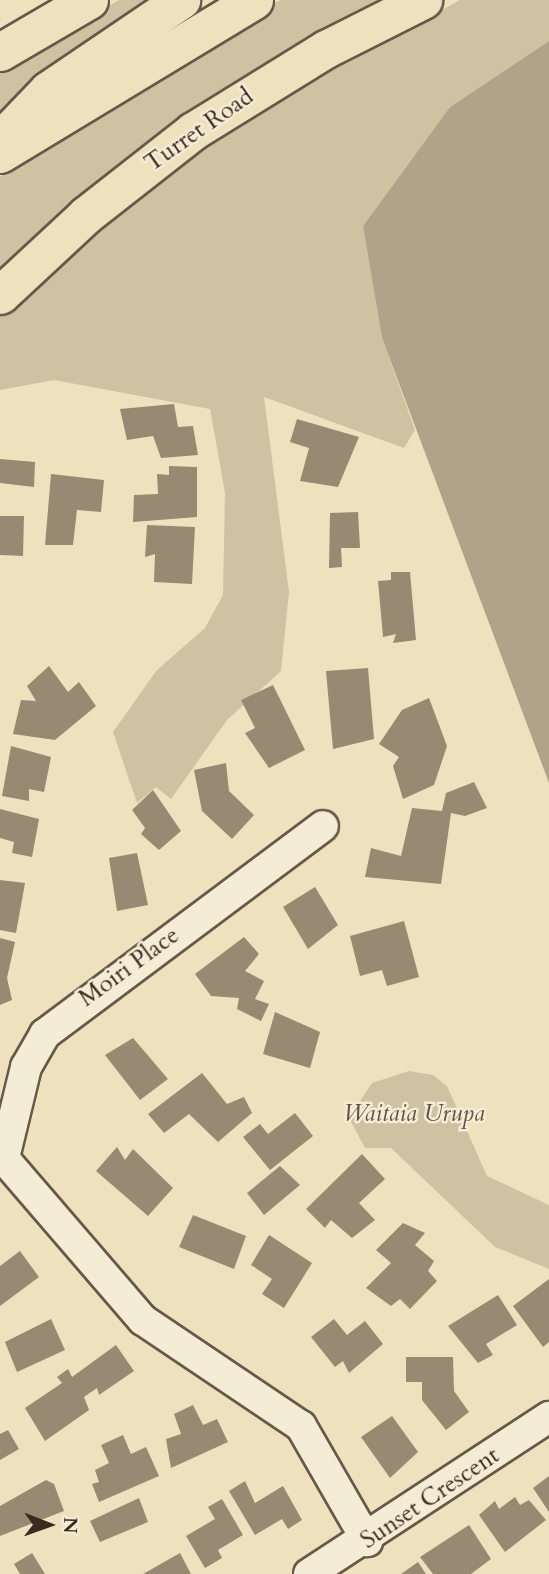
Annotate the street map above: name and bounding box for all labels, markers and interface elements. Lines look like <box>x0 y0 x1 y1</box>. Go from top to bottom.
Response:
street label: Turret Road <box>139 82 259 178</box>
street label: Moiri Place <box>73 921 185 1013</box>
park label: Waitaia Urupa <box>343 1100 485 1128</box>
street label: Sunset Crescent <box>355 1441 505 1555</box>
north arrow <box>14 1490 84 1560</box>
text: N <box>57 1517 83 1534</box>

